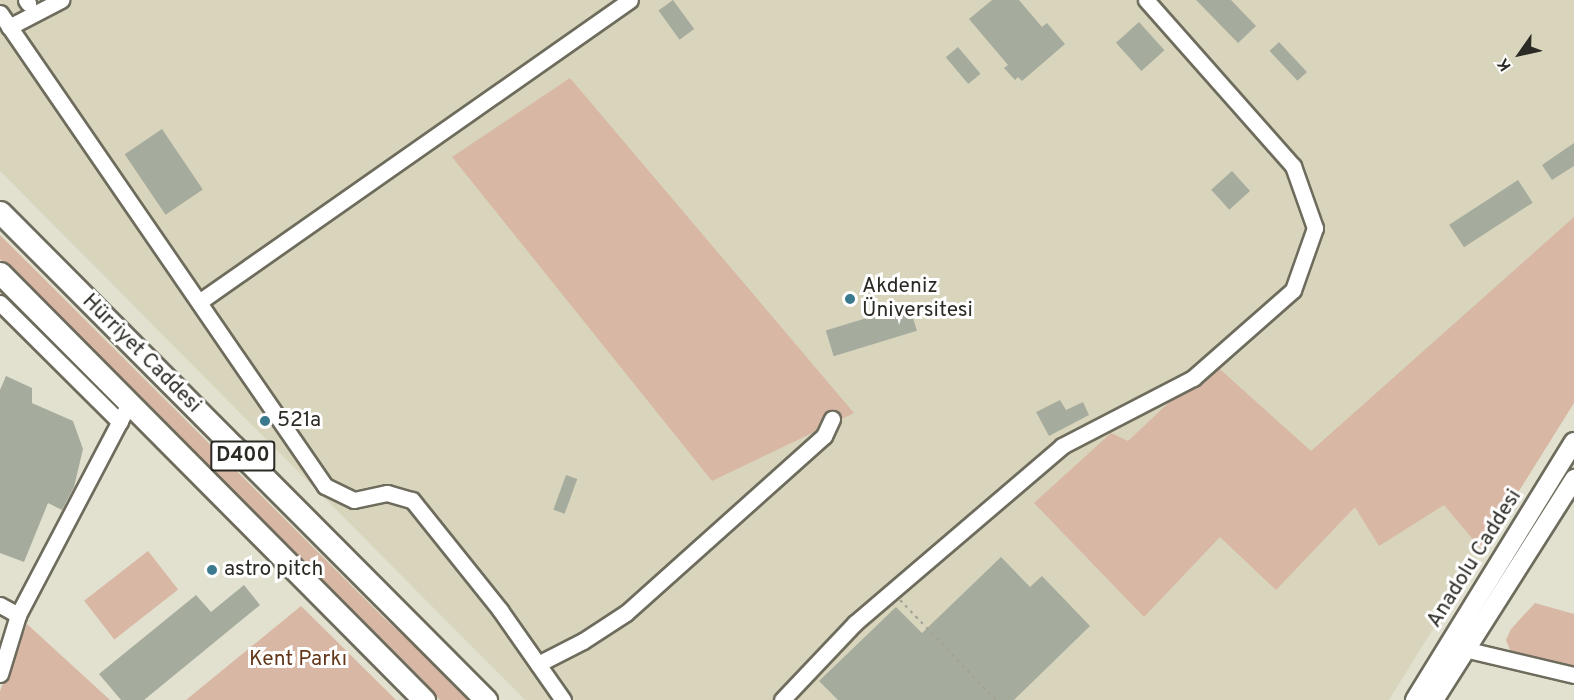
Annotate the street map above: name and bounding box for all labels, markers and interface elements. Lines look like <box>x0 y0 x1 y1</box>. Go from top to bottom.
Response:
north arrow <box>1490 24 1550 84</box>
text: K <box>1494 54 1517 74</box>
place label: Akdeniz Üniversitesi <box>862 274 973 324</box>
street label: Hürriyet Caddesi <box>76 289 206 419</box>
marker: Akdeniz Üniversitesi <box>843 292 857 306</box>
place label: 521a <box>277 408 321 434</box>
marker: 521a <box>258 414 272 428</box>
road number: D400 <box>210 439 276 473</box>
street label: Anadolu Caddesi <box>1422 485 1528 633</box>
place label: astro pitch <box>224 557 323 583</box>
marker: astro pitch <box>205 563 219 577</box>
park label: Kent Parkı <box>249 647 347 673</box>

